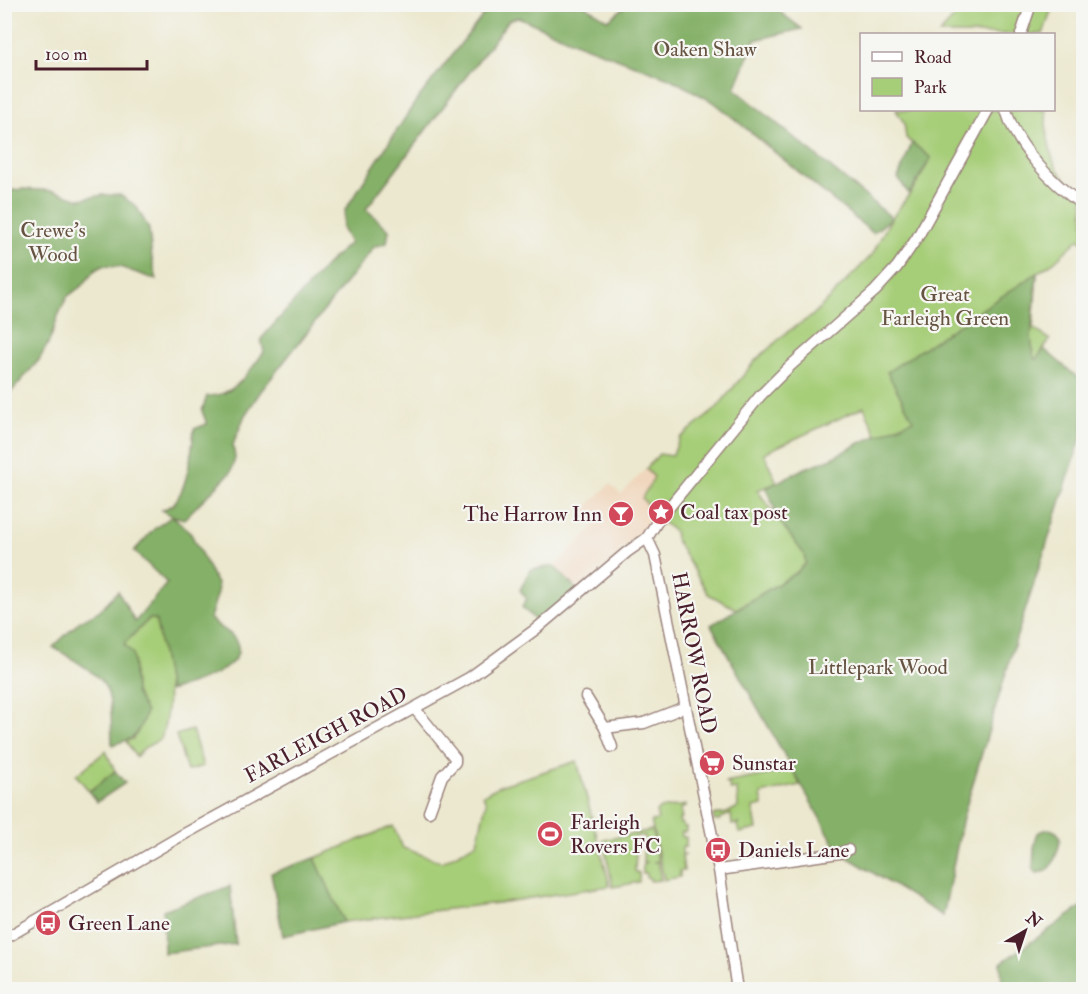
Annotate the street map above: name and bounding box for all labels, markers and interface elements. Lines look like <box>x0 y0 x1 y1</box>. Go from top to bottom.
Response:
scale bar <box>36 33 147 71</box>
legend <box>860 33 1055 111</box>
park label: Oaken Shaw <box>653 36 758 63</box>
text: 100 m <box>45 43 88 66</box>
text: Road <box>914 46 952 69</box>
text: Park <box>914 76 947 99</box>
park label: Crewe's Wood <box>20 217 86 268</box>
park label: Great Farleigh Green <box>881 281 1009 332</box>
place icon: Coal tax post <box>646 497 676 527</box>
bar icon: The Harrow Inn <box>606 499 636 529</box>
place label: Coal tax post <box>680 499 788 526</box>
place label: The Harrow Inn <box>463 501 602 528</box>
street label: HARROW ROAD <box>665 570 723 736</box>
park label: Littlepark Wood <box>808 654 949 681</box>
street label: FARLEIGH ROAD <box>240 681 412 789</box>
supermarket icon: Sunstar <box>697 748 727 778</box>
place label: Sunstar <box>732 750 796 777</box>
place label: Farleigh Rovers FC <box>570 809 660 860</box>
sports icon: Farleigh Rovers FC <box>535 819 565 849</box>
bus stop icon: Daniels Lane <box>703 835 733 865</box>
place label: Daniels Lane <box>738 837 850 864</box>
north arrow <box>995 901 1055 961</box>
text: N <box>1021 907 1046 933</box>
bus stop icon: Green Lane <box>33 908 63 938</box>
place label: Green Lane <box>68 910 170 937</box>

